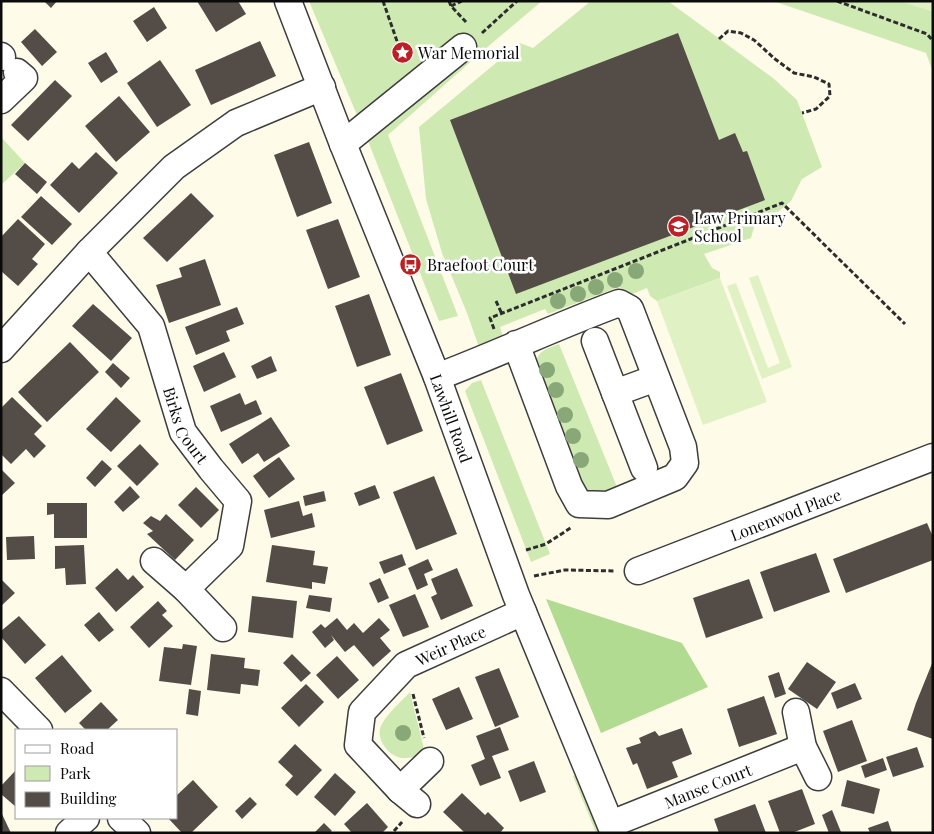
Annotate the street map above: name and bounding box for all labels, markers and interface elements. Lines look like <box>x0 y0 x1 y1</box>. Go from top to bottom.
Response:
place icon: War Memorial <box>390 40 414 64</box>
place label: War Memorial <box>417 42 520 63</box>
place label: Law Primary School <box>694 207 786 246</box>
school or university icon: Law Primary School <box>666 214 690 238</box>
bus stop icon: Braefoot Court <box>399 252 423 276</box>
place label: Braefoot Court <box>427 254 534 275</box>
street label: Lawhill Road <box>426 371 478 465</box>
street label: Birks Court <box>159 384 214 468</box>
street label: Lonenwod Place <box>727 483 844 545</box>
street label: Weir Place <box>411 620 489 670</box>
legend <box>15 729 178 819</box>
text: Road <box>60 738 94 758</box>
street label: Manse Court <box>661 758 755 812</box>
text: Park <box>60 763 92 783</box>
text: Building <box>60 788 117 808</box>

